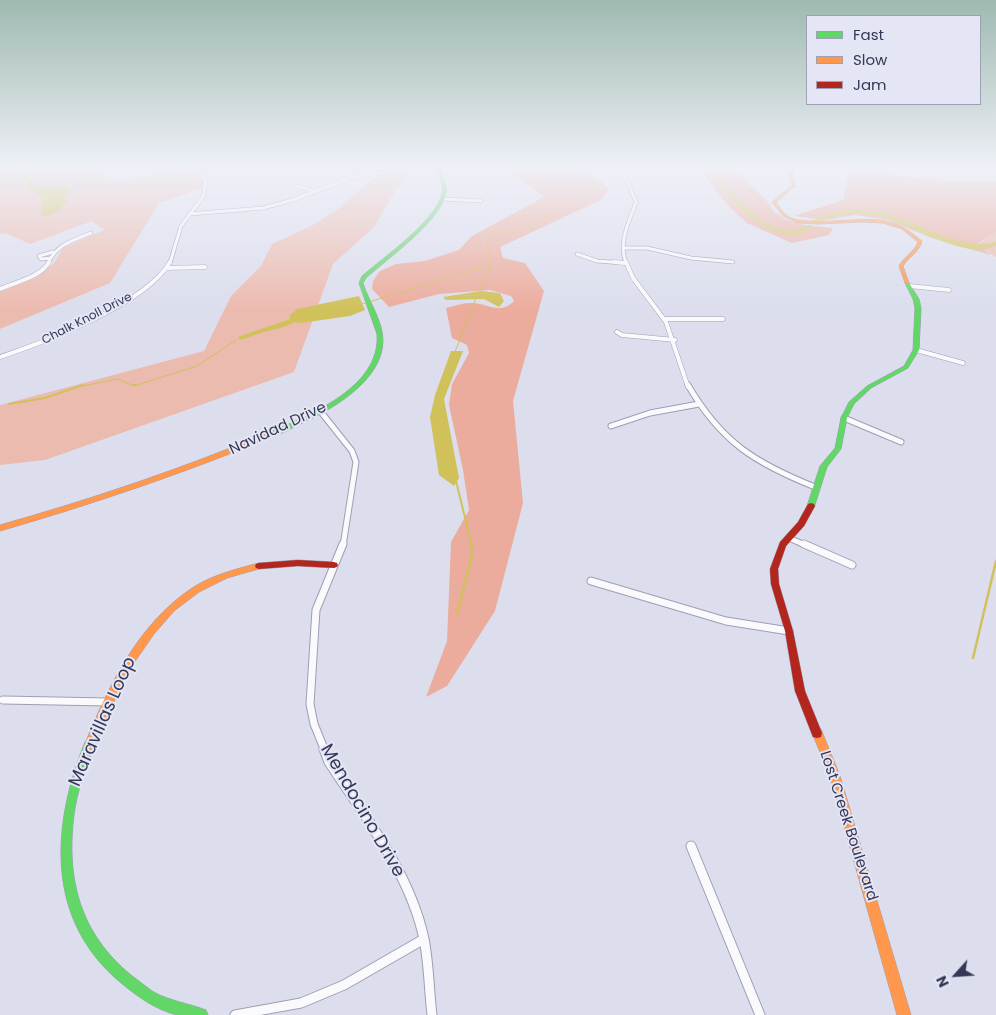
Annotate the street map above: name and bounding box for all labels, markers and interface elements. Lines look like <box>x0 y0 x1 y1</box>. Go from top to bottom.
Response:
legend <box>806 15 981 105</box>
text: Fast <box>853 24 884 45</box>
text: Slow <box>853 49 887 70</box>
text: Jam <box>853 74 887 95</box>
street label: Chalk Knoll Drive <box>40 290 134 348</box>
street label: Navidad Drive <box>227 399 329 459</box>
street label: Maravillas Loop <box>65 654 141 790</box>
street label: Mendocino Drive <box>315 741 409 881</box>
street label: Lost Creek Boulevard <box>815 749 881 903</box>
north arrow <box>931 950 981 1000</box>
text: N <box>931 972 954 991</box>

